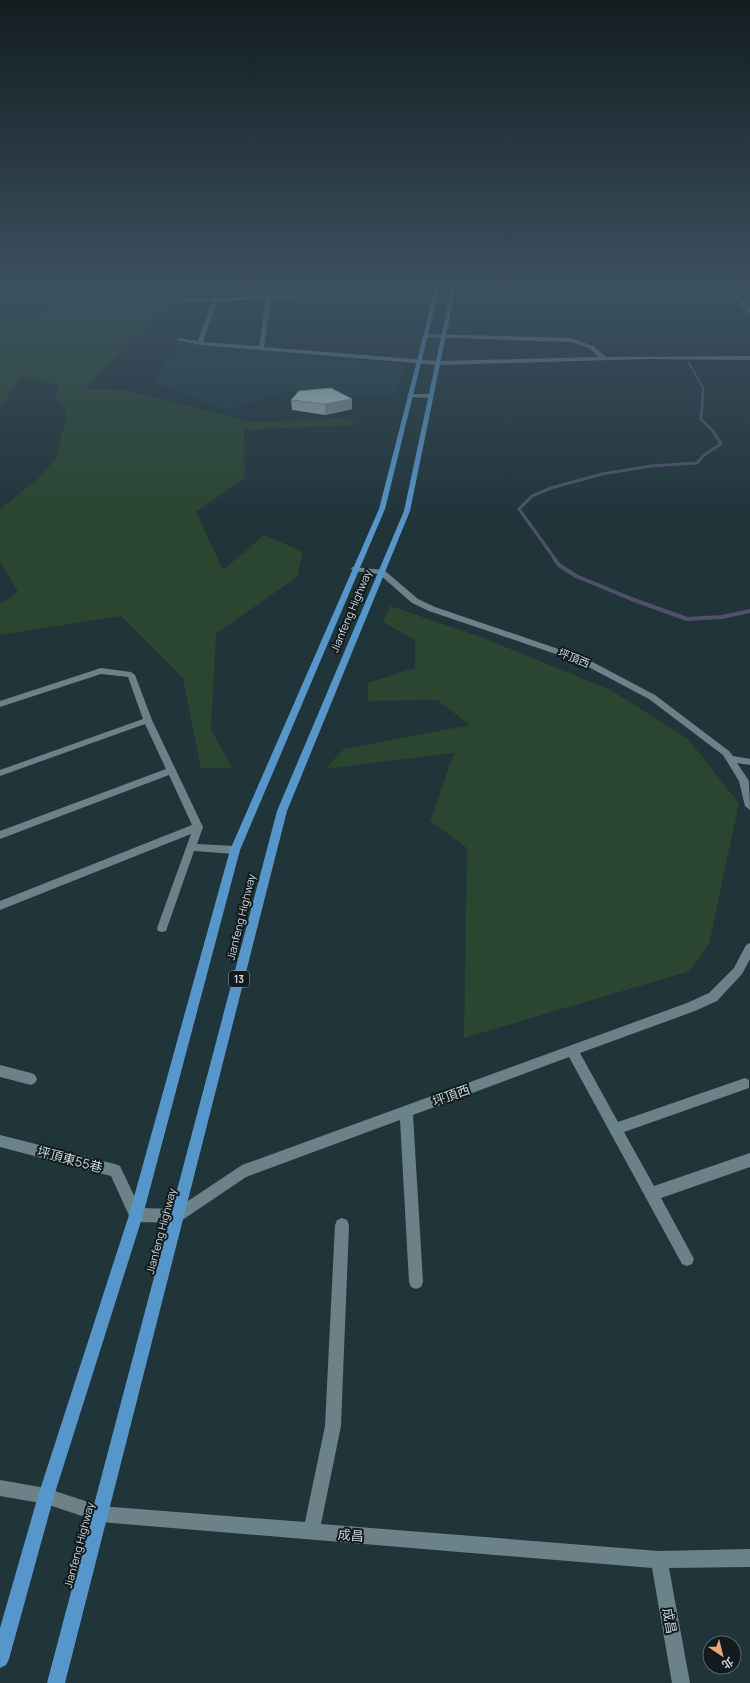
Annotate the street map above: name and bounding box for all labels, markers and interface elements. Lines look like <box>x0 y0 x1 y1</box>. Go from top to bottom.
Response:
street label: Jianfeng Highway <box>326 567 375 654</box>
street label: 坪頂西 <box>556 644 592 671</box>
street label: Jianfeng Highway <box>223 872 259 962</box>
road number: 13 <box>229 971 249 987</box>
street label: 坪頂西 <box>430 1080 472 1110</box>
street label: 坪頂東55巷 <box>35 1142 105 1176</box>
street label: Jianfeng Highway <box>142 1186 179 1275</box>
street label: Jianfeng Highway <box>60 1500 97 1589</box>
street label: 成昌 <box>337 1525 365 1545</box>
street label: 成昌 <box>659 1607 681 1635</box>
north arrow <box>702 1635 742 1675</box>
text: 北 <box>719 1654 737 1673</box>

